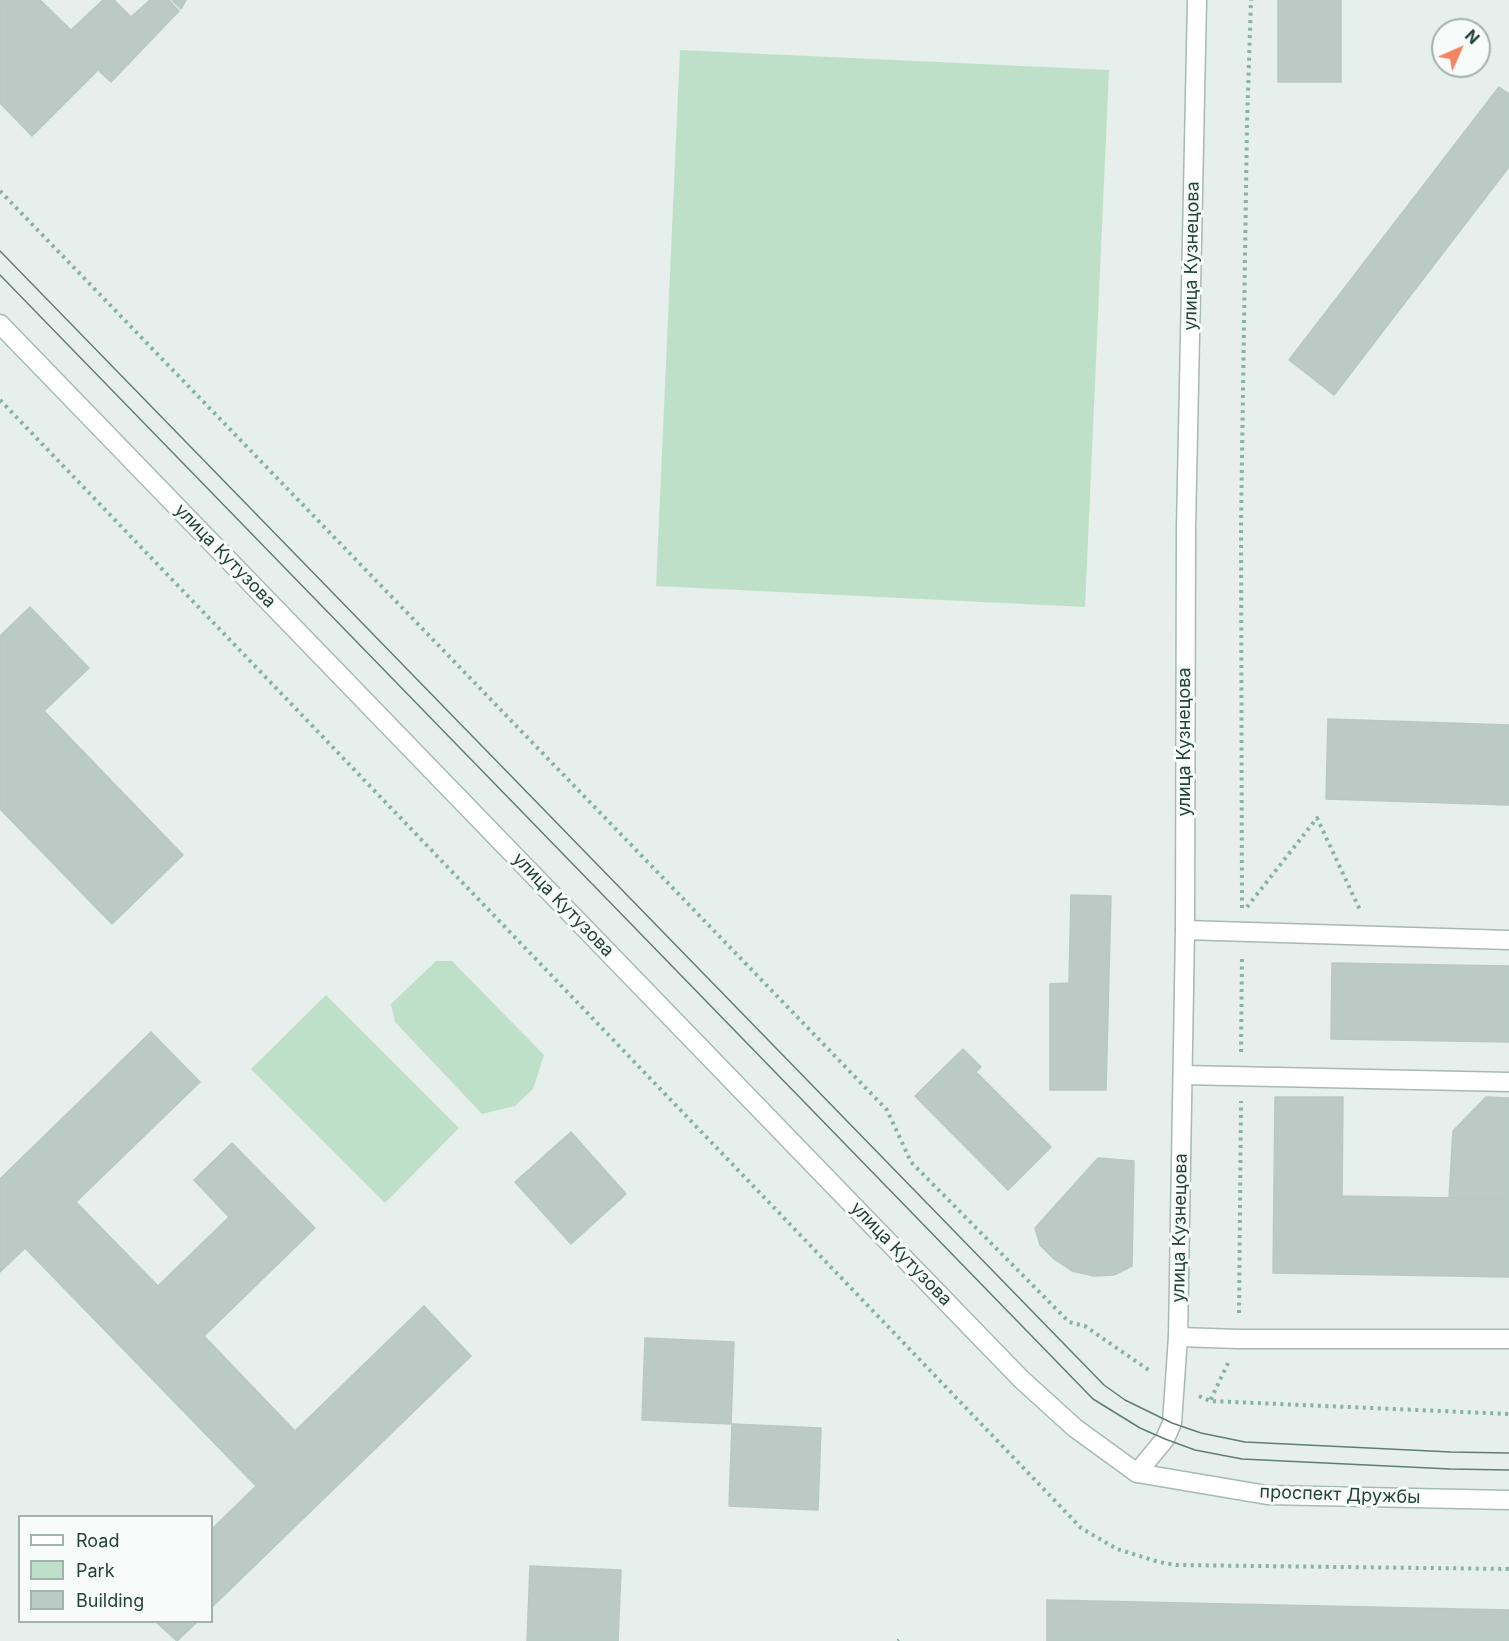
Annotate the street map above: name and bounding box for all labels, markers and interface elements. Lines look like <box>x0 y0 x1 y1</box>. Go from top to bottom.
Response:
north arrow <box>1431 18 1491 78</box>
text: N <box>1461 25 1484 48</box>
street label: улица Кузнецова <box>1180 181 1204 331</box>
street label: улица Кутузова <box>170 499 280 613</box>
street label: улица Кузнецова <box>1174 667 1196 817</box>
street label: улица Кутузова <box>508 848 618 962</box>
street label: улица Кузнецова <box>1168 1153 1192 1303</box>
street label: улица Кутузова <box>846 1197 956 1311</box>
street label: проспект Дружбы <box>1259 1481 1421 1509</box>
legend <box>18 1515 213 1623</box>
text: Road <box>76 1530 119 1551</box>
text: Park <box>76 1560 115 1581</box>
text: Building <box>76 1590 144 1611</box>

